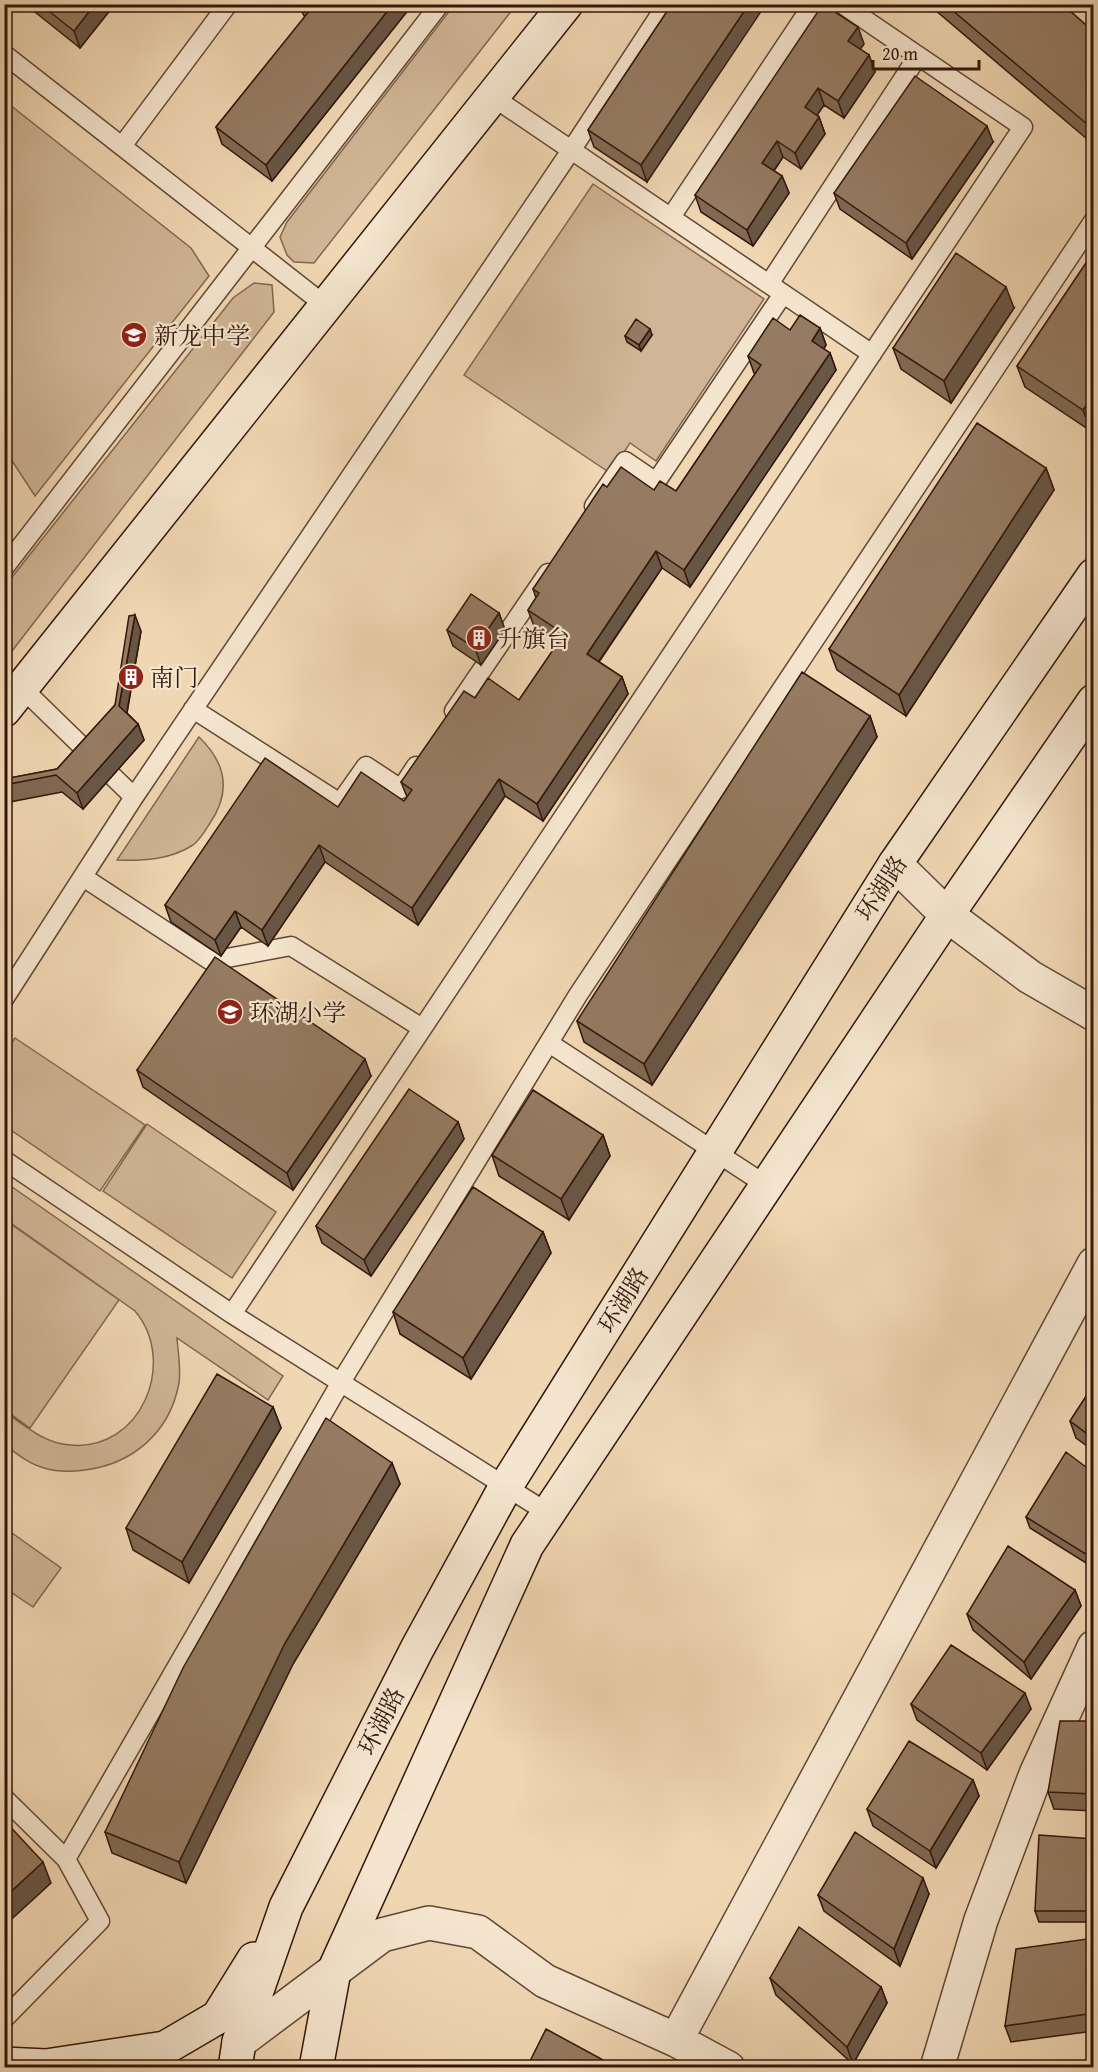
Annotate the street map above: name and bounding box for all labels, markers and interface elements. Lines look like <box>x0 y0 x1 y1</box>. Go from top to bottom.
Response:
scale bar <box>873 33 980 71</box>
text: 20 m <box>882 40 918 67</box>
place label: 新龙中学 <box>154 318 250 353</box>
school or university icon: 新龙中学 <box>119 320 149 350</box>
place label: 升旗台 <box>498 621 570 656</box>
building icon: 升旗台 <box>464 623 494 653</box>
place label: 南门 <box>150 660 198 695</box>
building icon: 南门 <box>116 662 146 692</box>
street label: 环湖路 <box>847 848 915 928</box>
place label: 环湖小学 <box>250 995 346 1030</box>
school or university icon: 环湖小学 <box>215 997 245 1027</box>
street label: 环湖路 <box>589 1260 657 1340</box>
street label: 环湖路 <box>349 1681 413 1761</box>

